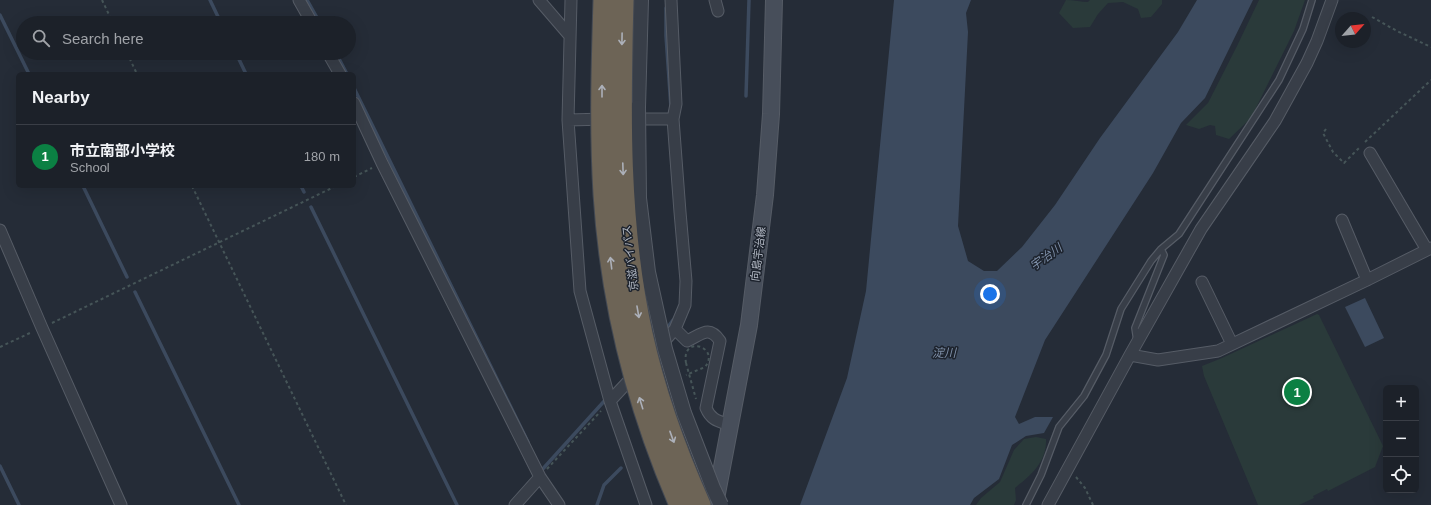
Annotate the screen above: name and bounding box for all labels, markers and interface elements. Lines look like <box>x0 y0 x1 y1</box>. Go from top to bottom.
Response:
north arrow <box>1335 12 1371 48</box>
search box <box>16 16 356 60</box>
icon: search <box>30 27 52 49</box>
text: Search here <box>62 30 144 47</box>
one-way arrow <box>618 32 626 45</box>
one-way arrow <box>598 85 606 98</box>
text: Nearby <box>32 88 90 107</box>
text: 市立南部小学校 <box>70 142 175 159</box>
text: 1 <box>41 149 49 164</box>
text: 180 m <box>304 149 340 164</box>
text: School <box>70 160 110 175</box>
one-way arrow <box>619 162 626 175</box>
street label: 京滋バイパス <box>620 225 640 291</box>
street label: 向島宇治線 <box>749 226 767 282</box>
water label: 宇治川 <box>1027 240 1066 273</box>
one-way arrow <box>607 256 615 269</box>
your location <box>980 284 1000 304</box>
one-way arrow <box>634 305 642 318</box>
water label: 淀川 <box>932 346 958 360</box>
pin: 1 <box>1284 377 1310 407</box>
map controls <box>1383 385 1419 493</box>
button: + <box>1383 385 1419 421</box>
one-way arrow <box>637 397 644 410</box>
button: − <box>1383 421 1419 457</box>
one-way arrow <box>668 431 676 443</box>
button: locate <box>1383 457 1419 493</box>

